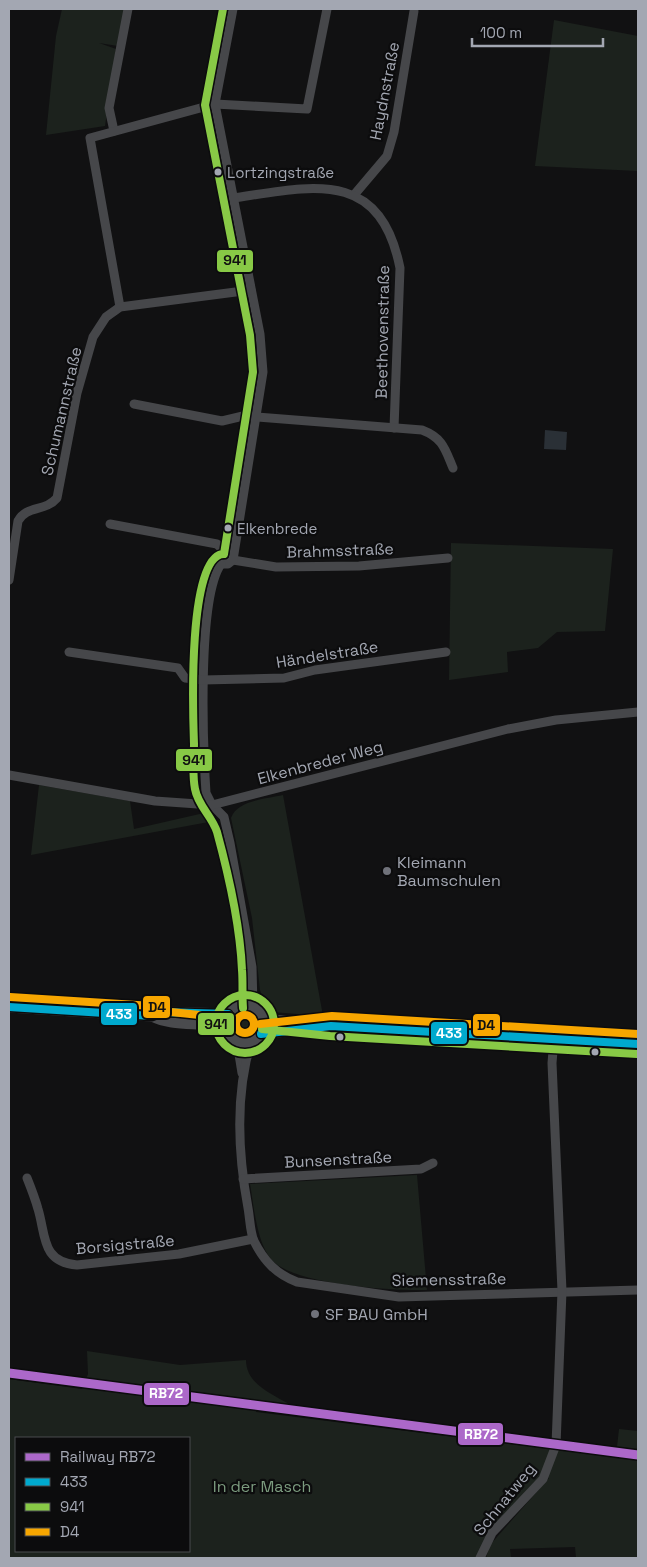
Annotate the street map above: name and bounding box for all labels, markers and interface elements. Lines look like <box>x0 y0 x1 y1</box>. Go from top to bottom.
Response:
scale bar <box>472 15 603 47</box>
text: 100 m <box>480 23 522 42</box>
street label: Haydnstraße <box>365 40 404 142</box>
place label: Lortzingstraße <box>227 163 334 182</box>
marker: Lortzingstraße <box>213 167 223 177</box>
line badge: 941 <box>216 249 254 273</box>
text: 941 <box>223 251 247 269</box>
street label: Beethovenstraße <box>371 265 394 399</box>
street label: Schumannstraße <box>36 345 87 478</box>
place label: Elkenbrede <box>237 519 317 538</box>
marker: Elkenbrede <box>223 523 233 533</box>
street label: Brahmsstraße <box>286 538 394 563</box>
street label: Händelstraße <box>274 636 380 673</box>
street label: Elkenbreder Weg <box>255 736 385 789</box>
line badge: 941 <box>175 748 213 772</box>
text: 941 <box>182 751 206 769</box>
place label: Kleimann Baumschulen <box>397 852 501 891</box>
marker: Kleimann Baumschulen <box>381 865 393 877</box>
line badge: D4 <box>142 995 171 1019</box>
text: D4 <box>148 998 166 1016</box>
line badge: 433 <box>100 1002 138 1026</box>
text: 433 <box>106 1005 132 1023</box>
line badge: 941 <box>197 1012 235 1036</box>
line badge: D4 <box>472 1013 501 1037</box>
text: 941 <box>204 1015 228 1033</box>
text: D4 <box>477 1016 495 1034</box>
line badge: 433 <box>430 1021 468 1045</box>
text: 433 <box>436 1024 462 1042</box>
unlabelled marker <box>335 1032 345 1042</box>
unlabelled marker <box>590 1047 600 1057</box>
street label: Bunsenstraße <box>284 1146 392 1173</box>
street label: Borsigstraße <box>75 1230 175 1259</box>
street label: Siemensstraße <box>391 1268 507 1291</box>
place label: SF BAU GmbH <box>325 1304 428 1325</box>
marker: SF BAU GmbH <box>309 1308 321 1320</box>
line badge: RB72 <box>143 1382 190 1406</box>
text: RB72 <box>149 1384 183 1402</box>
line badge: RB72 <box>457 1422 504 1446</box>
text: RB72 <box>464 1425 498 1443</box>
legend <box>15 1437 190 1552</box>
text: Railway RB72 <box>60 1447 156 1466</box>
street label: Schnatweg <box>469 1459 540 1540</box>
text: 433 <box>60 1472 88 1491</box>
park label: In der Masch <box>213 1476 311 1497</box>
text: 941 <box>60 1497 84 1516</box>
text: D4 <box>60 1522 79 1541</box>

